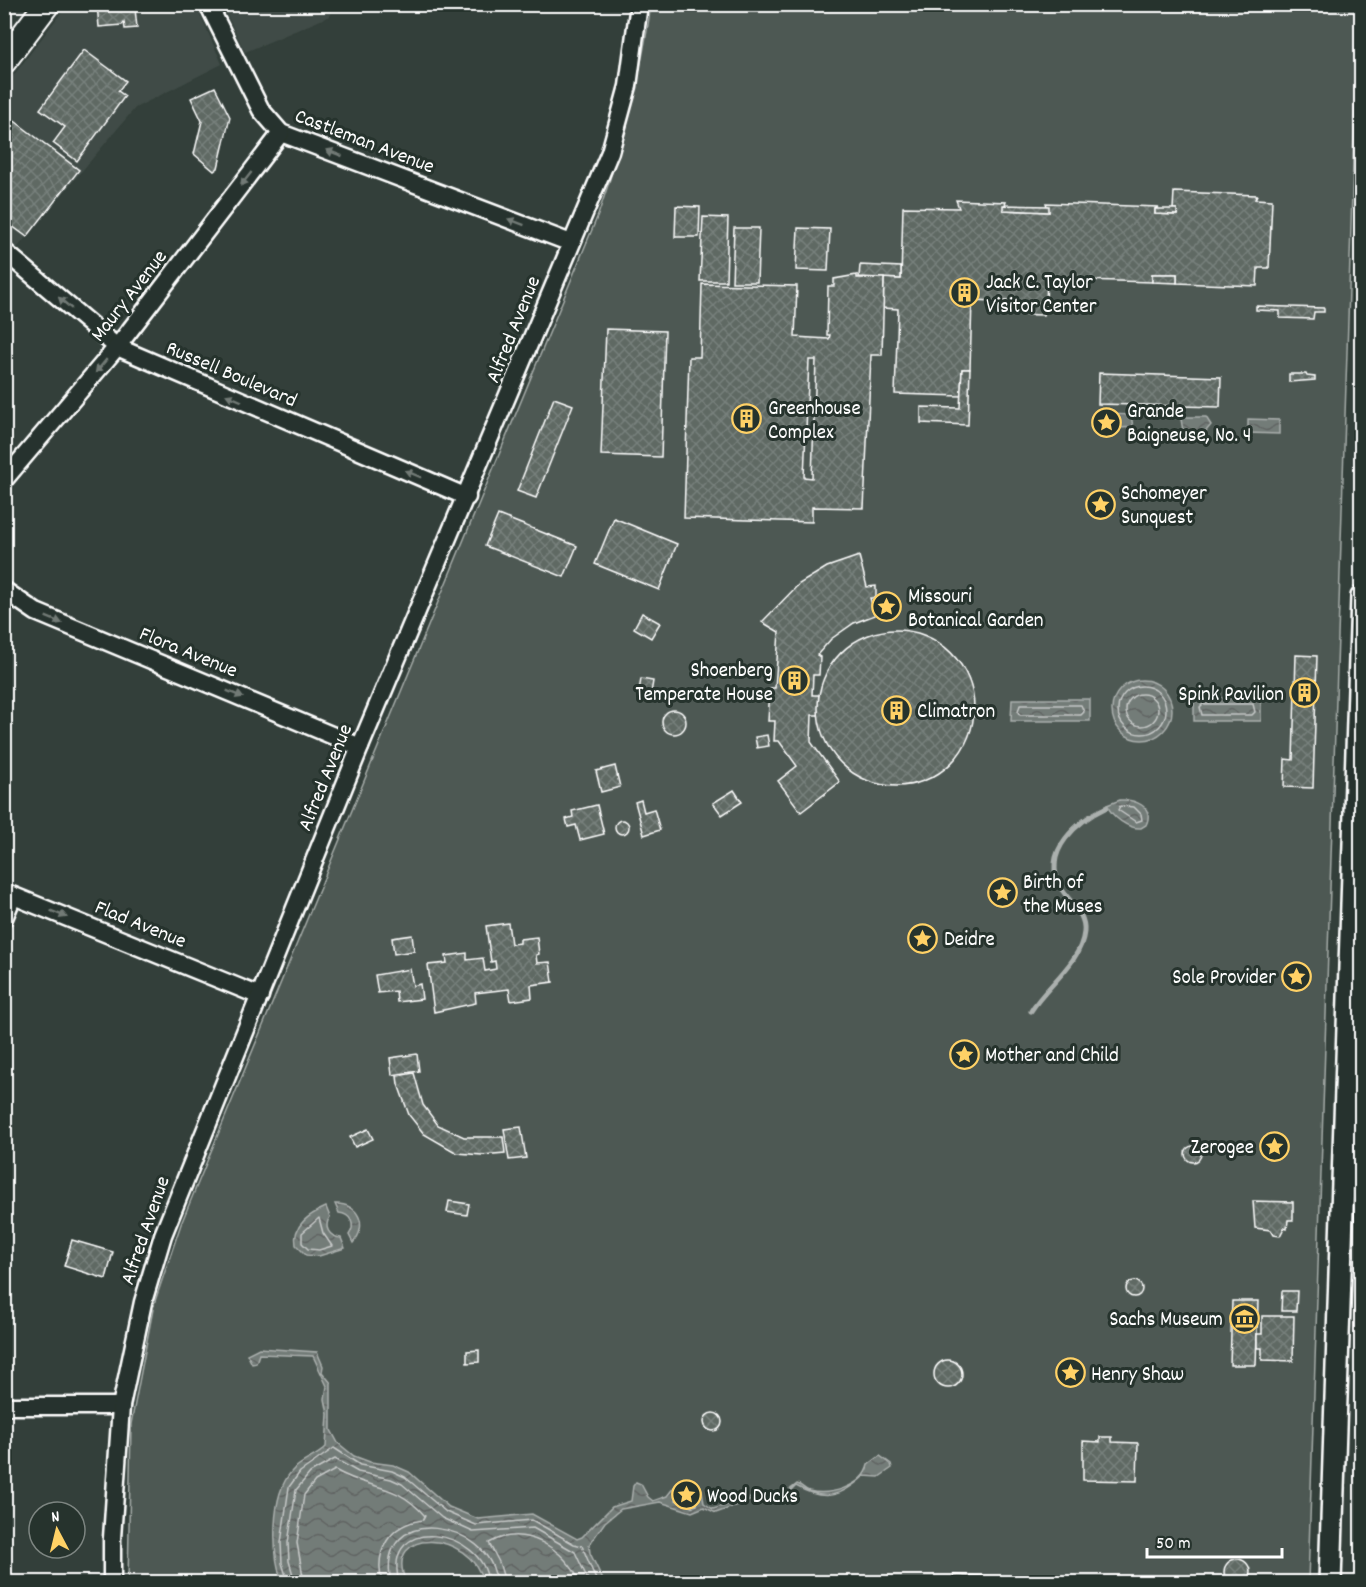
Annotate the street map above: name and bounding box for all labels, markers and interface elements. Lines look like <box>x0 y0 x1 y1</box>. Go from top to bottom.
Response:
street label: Castleman Avenue <box>290 102 438 183</box>
one-way arrow <box>325 148 343 157</box>
one-way arrow <box>239 171 252 187</box>
one-way arrow <box>507 217 525 227</box>
street label: Maury Avenue <box>85 244 176 349</box>
place label: Jack C. Taylor Visitor Center <box>986 269 1097 323</box>
street label: Alfred Avenue <box>480 272 550 388</box>
building icon: Jack C. Taylor Visitor Center <box>949 277 981 309</box>
one-way arrow <box>58 297 73 310</box>
street label: Russell Boulevard <box>161 335 301 417</box>
one-way arrow <box>95 359 107 374</box>
one-way arrow <box>224 393 242 403</box>
place label: Greenhouse Complex <box>768 395 861 449</box>
place label: Grande Baigneuse, No. 4 <box>1127 398 1251 452</box>
building icon: Greenhouse Complex <box>731 403 763 435</box>
place icon: Grande Baigneuse, No. 4 <box>1090 406 1122 438</box>
one-way arrow <box>404 469 422 479</box>
place label: Schomeyer Sunquest <box>1121 480 1207 534</box>
place icon: Schomeyer Sunquest <box>1084 488 1116 520</box>
place label: Missouri Botanical Garden <box>908 583 1044 637</box>
place icon: Missouri Botanical Garden <box>871 591 903 623</box>
one-way arrow <box>46 615 64 625</box>
street label: Flora Avenue <box>134 620 242 687</box>
place label: Shoenberg Temperate House <box>635 657 773 711</box>
building icon: Shoenberg Temperate House <box>778 665 810 697</box>
building icon: Spink Pavilion <box>1289 677 1321 709</box>
place label: Spink Pavilion <box>1178 681 1284 711</box>
one-way arrow <box>226 690 244 699</box>
building icon: Climatron <box>880 694 912 726</box>
place label: Climatron <box>917 698 995 728</box>
street label: Alfred Avenue <box>292 720 362 836</box>
place label: Birth of the Muses <box>1023 869 1103 923</box>
place icon: Birth of the Muses <box>986 877 1018 909</box>
street label: Flad Avenue <box>90 894 190 958</box>
one-way arrow <box>50 910 68 920</box>
place icon: Deidre <box>907 922 939 954</box>
place label: Deidre <box>944 926 995 956</box>
place icon: Sole Provider <box>1281 960 1313 992</box>
place label: Sole Provider <box>1172 964 1276 994</box>
place icon: Mother and Child <box>948 1038 980 1070</box>
place label: Mother and Child <box>985 1042 1119 1072</box>
place icon: Zerogee <box>1259 1130 1291 1162</box>
place label: Zerogee <box>1191 1134 1254 1164</box>
street label: Alfred Avenue <box>114 1173 179 1289</box>
museum icon: Sachs Museum <box>1228 1302 1260 1334</box>
place label: Sachs Museum <box>1109 1306 1223 1336</box>
place icon: Henry Shaw <box>1054 1357 1086 1389</box>
place label: Henry Shaw <box>1091 1361 1184 1391</box>
place icon: Wood Ducks <box>670 1479 702 1511</box>
place label: Wood Ducks <box>707 1483 798 1513</box>
north arrow <box>27 1500 87 1560</box>
text: N <box>50 1506 61 1529</box>
scale bar <box>1147 1521 1282 1559</box>
text: 50 m <box>1156 1532 1191 1557</box>

